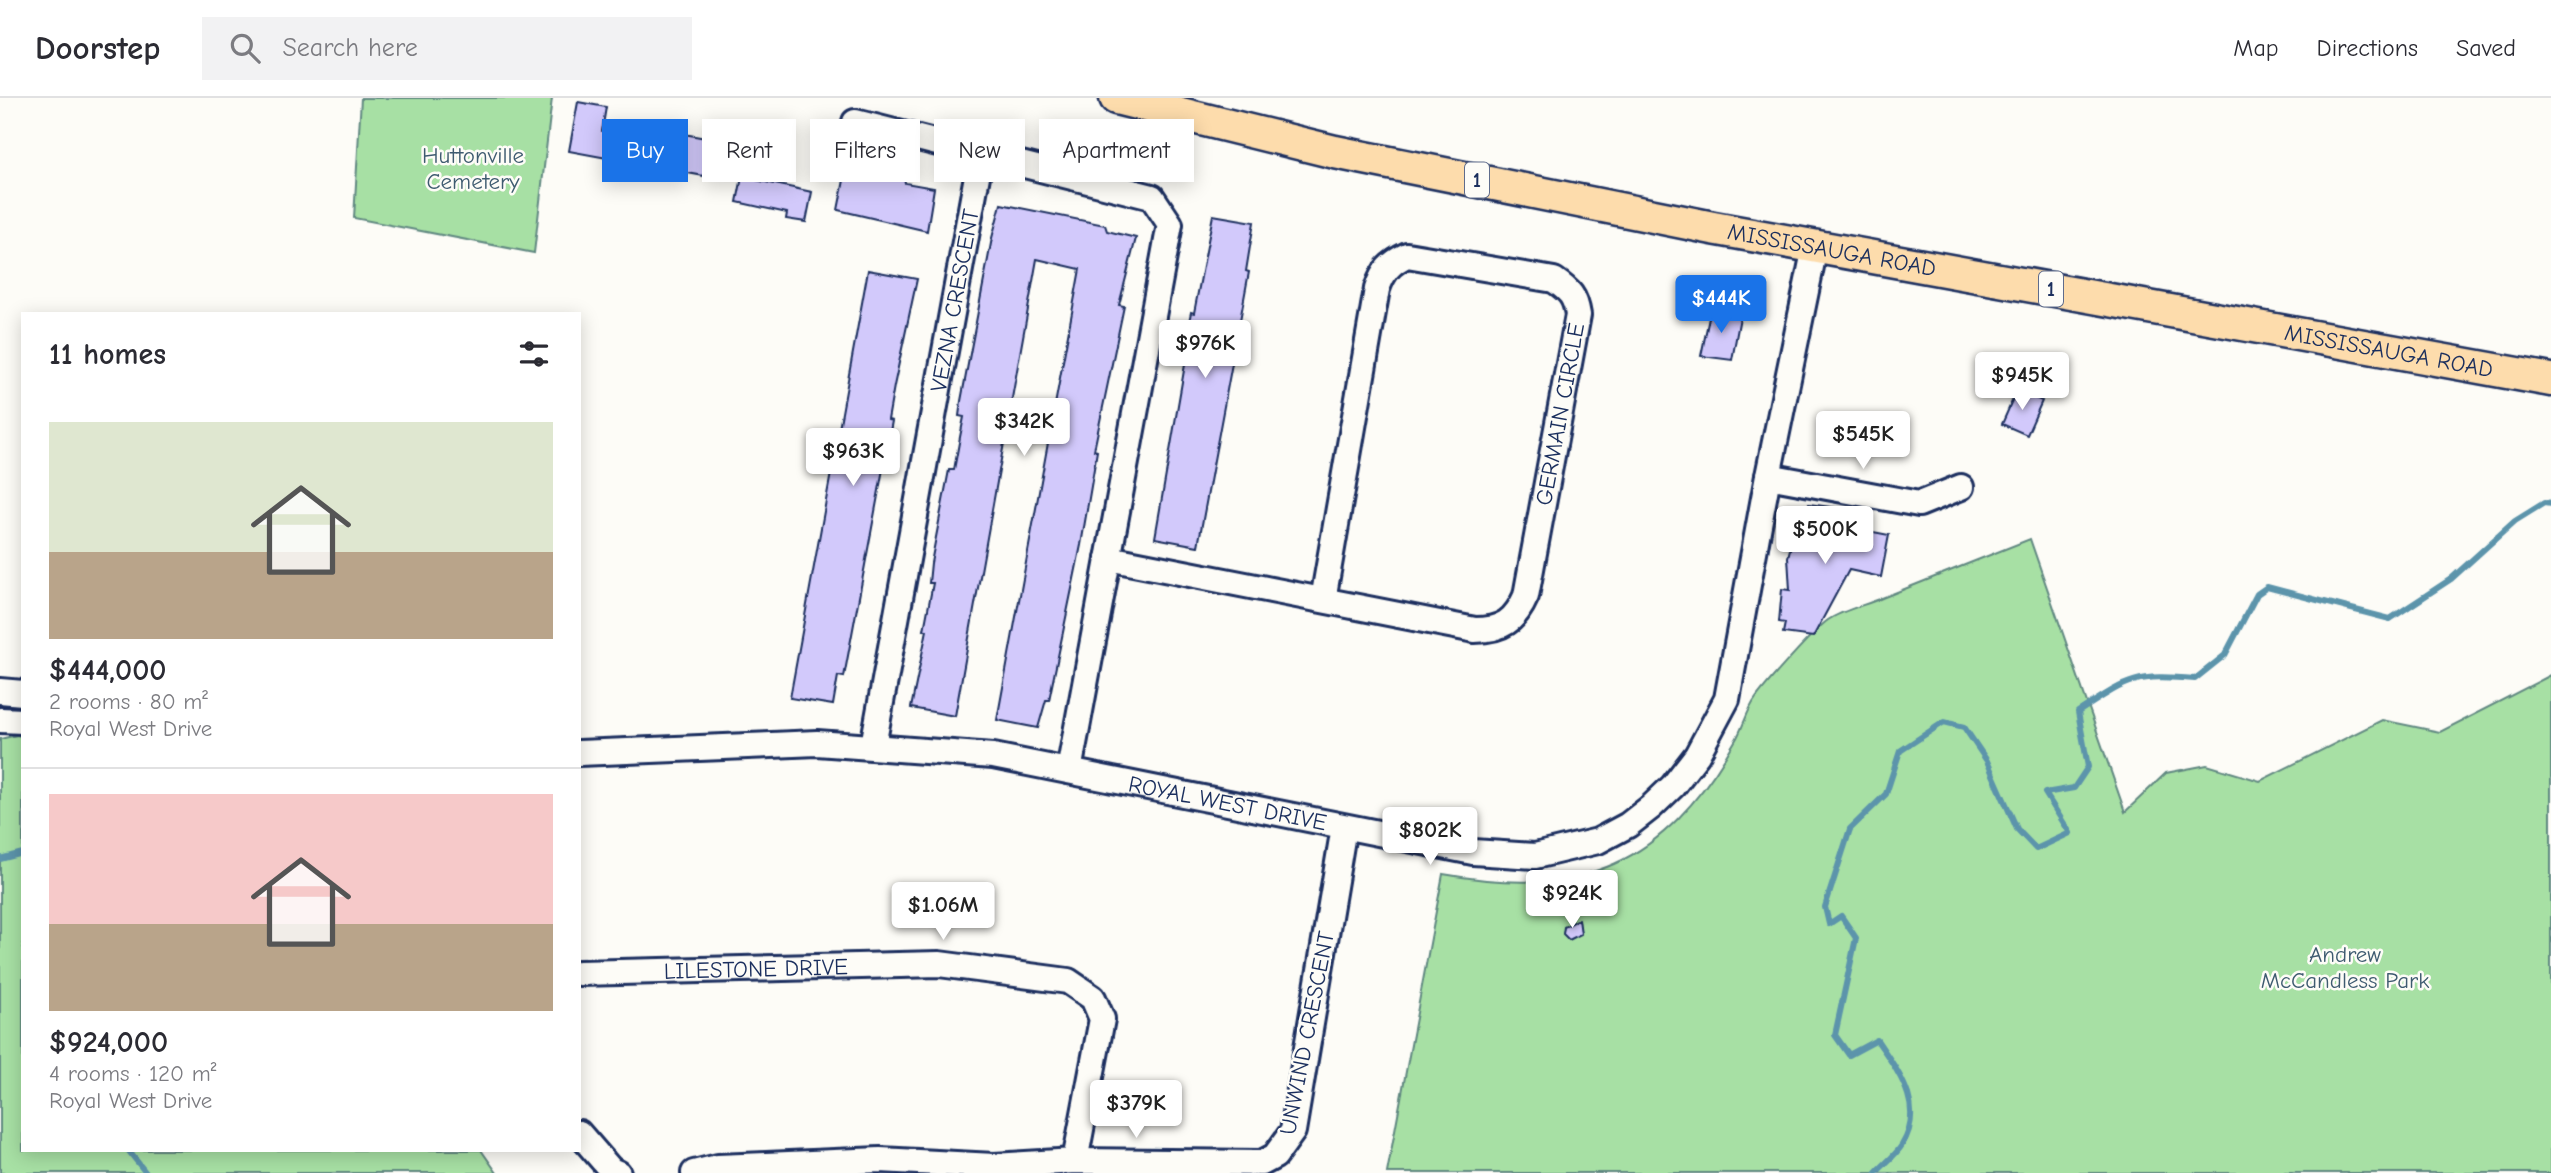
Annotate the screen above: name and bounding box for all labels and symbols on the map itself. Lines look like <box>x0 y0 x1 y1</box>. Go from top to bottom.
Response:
park label: Huttonville Cemetery <box>422 142 524 195</box>
road number: 1 <box>1465 162 1489 198</box>
street label: VEZNA CRESCENT <box>924 207 984 394</box>
street label: MISSISSAUGA ROAD <box>1726 217 1938 282</box>
road number: 1 <box>2039 272 2063 306</box>
pin: $444K <box>1672 275 1770 335</box>
street label: MISSISSAUGA ROAD <box>2282 318 2495 383</box>
pin: $976K <box>1156 320 1254 380</box>
street label: GERMAIN CIRCLE <box>1530 321 1590 508</box>
pin: $945K <box>1973 352 2071 412</box>
pin: $342K <box>975 398 1073 458</box>
pin: $545K <box>1814 412 1912 471</box>
pin: $963K <box>804 428 902 488</box>
pin: $500K <box>1776 506 1874 566</box>
street label: ROYAL WEST DRIVE <box>1126 770 1329 836</box>
pin: $802K <box>1381 808 1479 867</box>
pin: $924K <box>1523 870 1621 930</box>
pin: $1.06M <box>886 882 1000 942</box>
street label: UNWIND CRESCENT <box>1274 929 1340 1137</box>
park label: Andrew McCandless Park <box>2261 941 2429 994</box>
street label: LILESTONE DRIVE <box>664 953 849 984</box>
pin: $379K <box>1087 1080 1185 1140</box>

